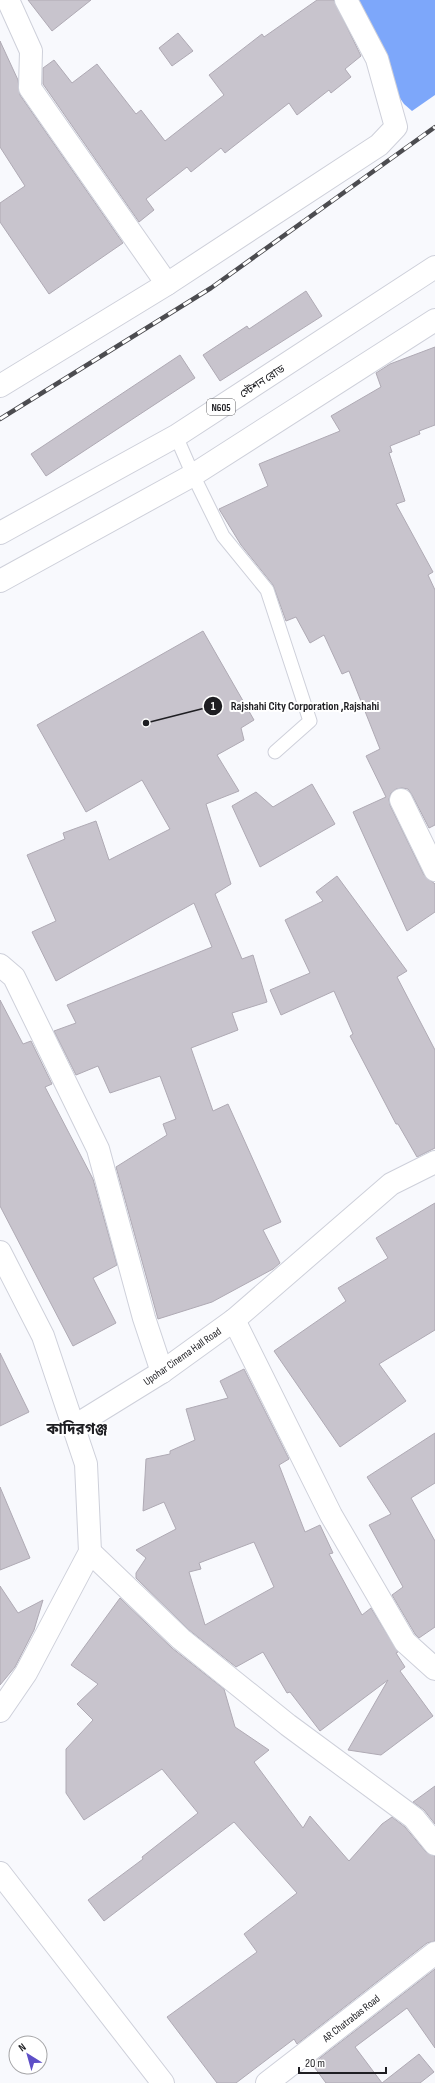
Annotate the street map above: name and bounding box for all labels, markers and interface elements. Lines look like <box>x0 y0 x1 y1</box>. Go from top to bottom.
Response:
street label: স্টেশন রোড <box>237 362 287 401</box>
road number: N605 <box>207 399 235 415</box>
callout: Rajshahi City Corporation ,Rajshahi <box>203 694 387 718</box>
text: 1 <box>211 699 216 714</box>
text: Rajshahi City Corporation ,Rajshahi <box>231 699 379 714</box>
street label: Upohar Cinema Hall Road <box>141 1324 224 1388</box>
district label: কাদিরগঞ্জ <box>45 1420 108 1439</box>
street label: AR Chatrabas Road <box>319 1992 383 2045</box>
north arrow <box>8 2035 48 2075</box>
text: N <box>16 2040 29 2054</box>
scale bar <box>299 2049 386 2075</box>
text: 20 m <box>305 2056 325 2071</box>

